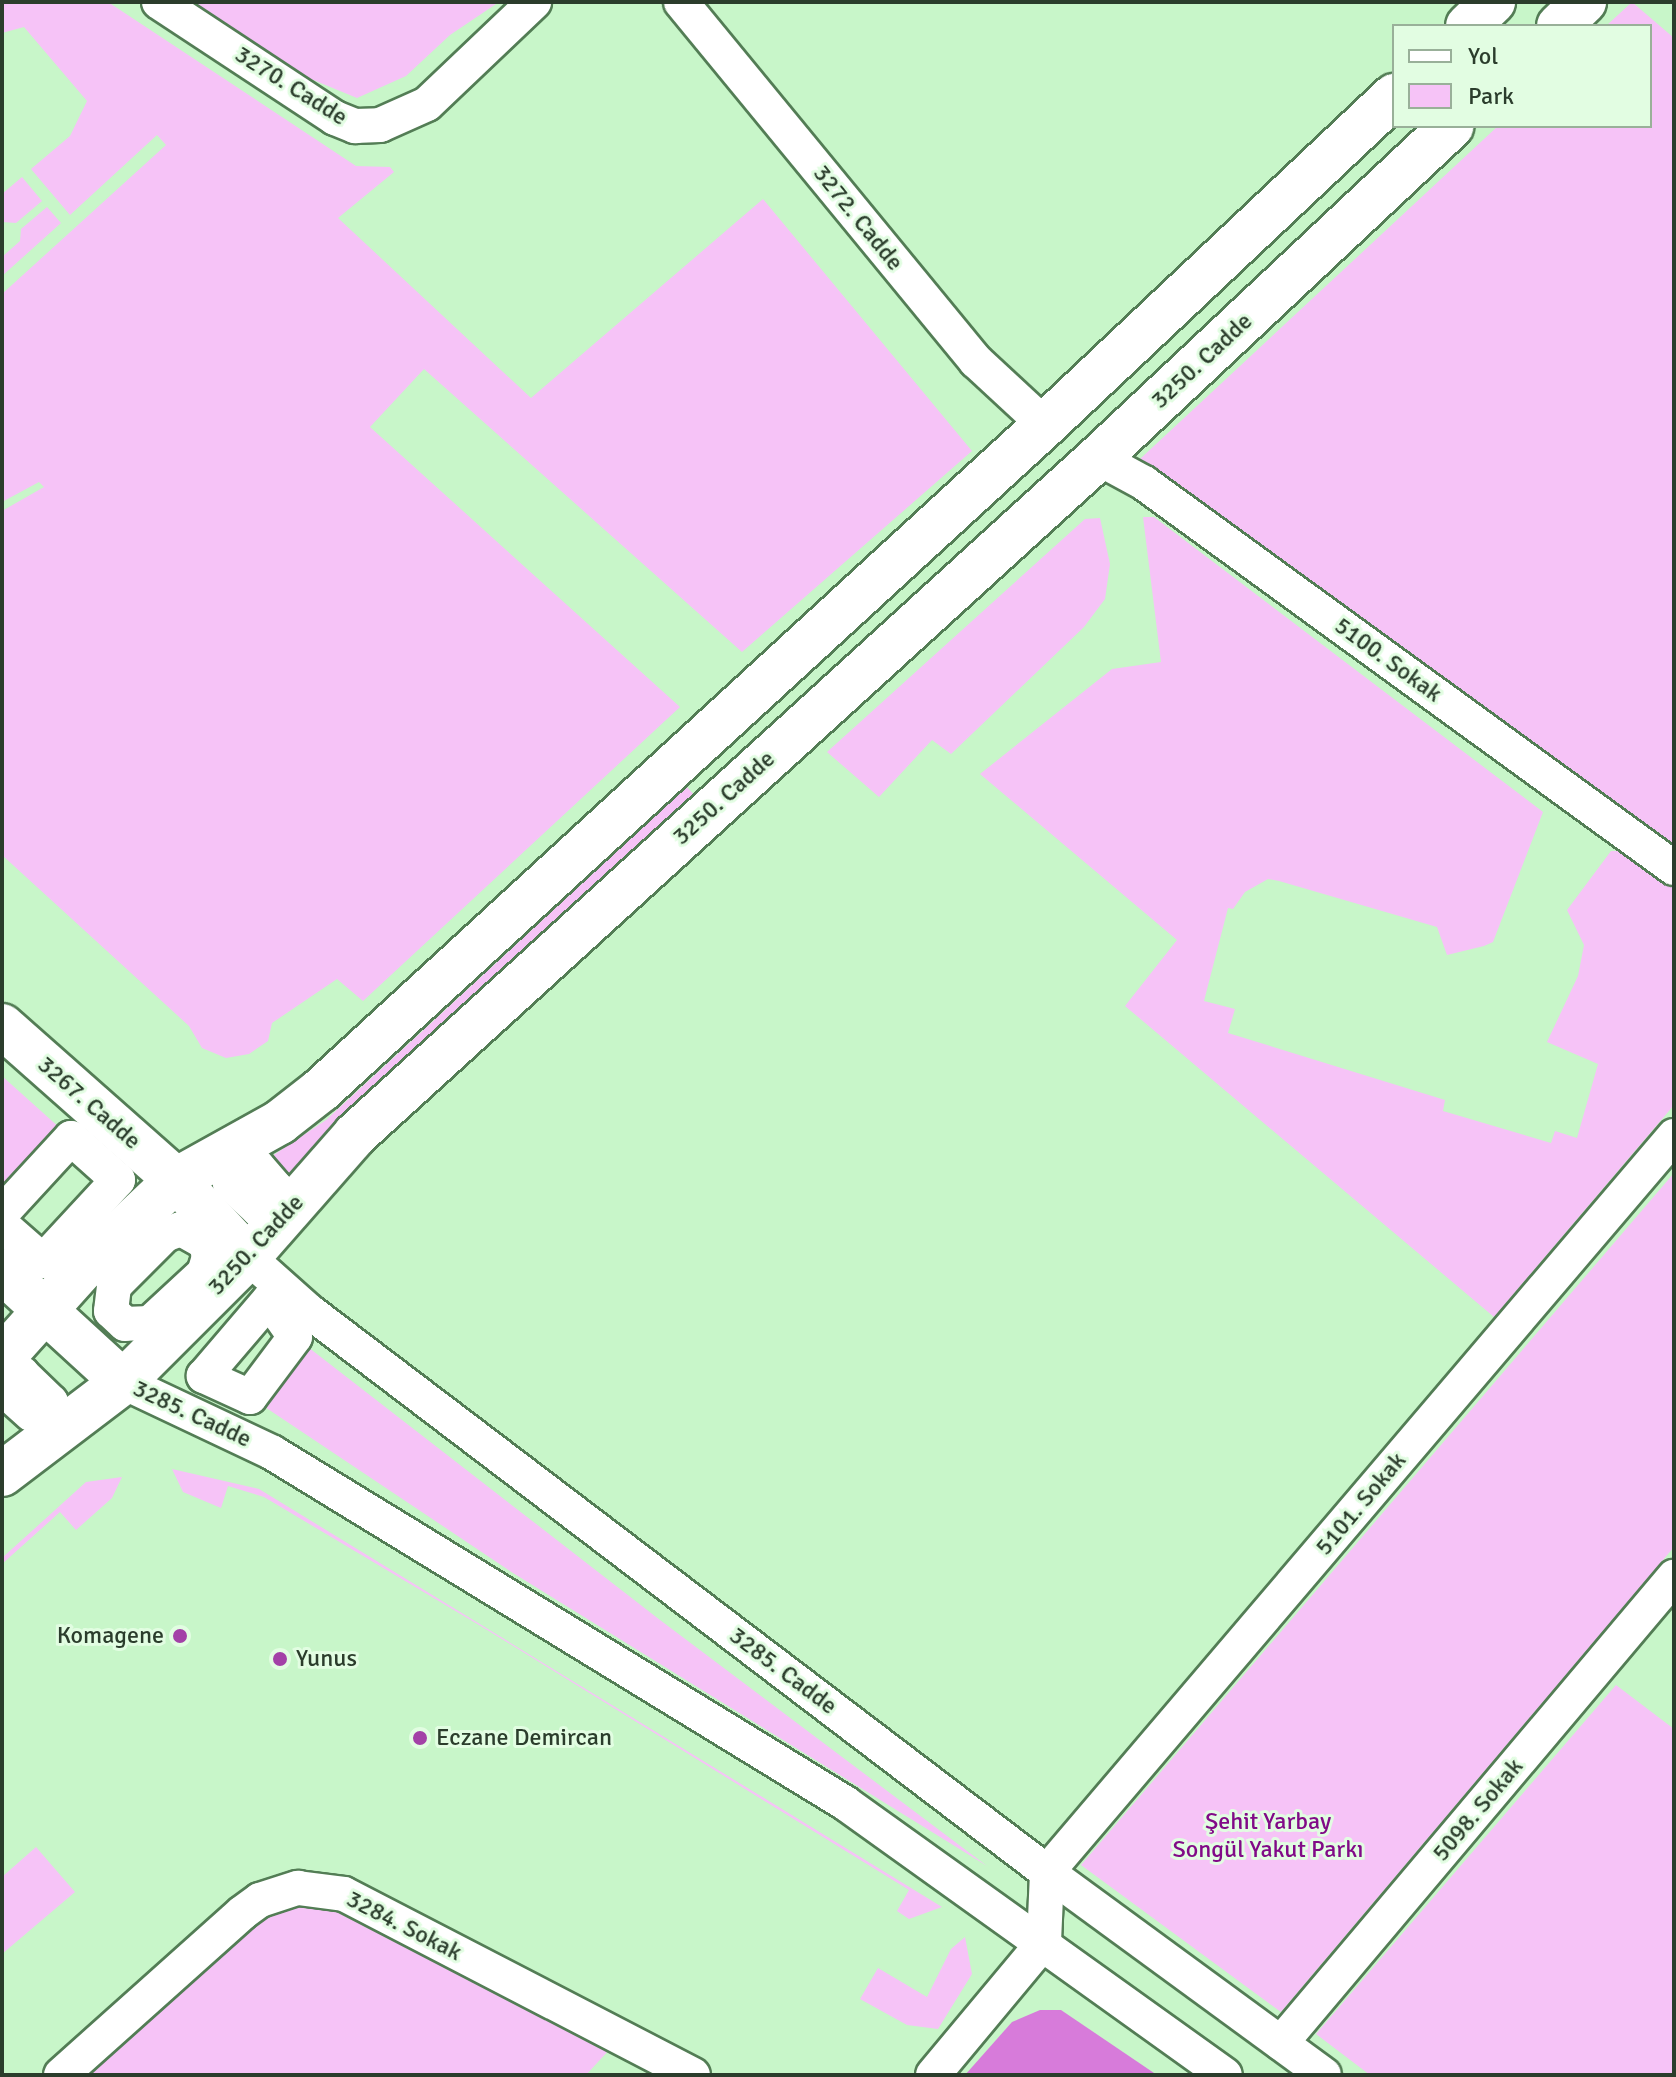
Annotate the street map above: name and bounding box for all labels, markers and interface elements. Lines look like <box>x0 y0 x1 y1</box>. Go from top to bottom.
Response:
legend <box>1392 24 1652 128</box>
street label: 3270. Cadde <box>229 40 353 132</box>
text: Yol <box>1468 41 1498 71</box>
text: Park <box>1468 81 1514 111</box>
street label: 3272. Cadde <box>807 159 909 277</box>
street label: 3250. Cadde <box>1146 307 1258 415</box>
street label: 5100. Sokak <box>1329 611 1447 709</box>
street label: 3250. Cadde <box>667 745 781 851</box>
street label: 3267. Cadde <box>32 1050 146 1156</box>
street label: 3250. Cadde <box>202 1189 310 1301</box>
street label: 3285. Cadde <box>128 1374 256 1454</box>
street label: 5101. Sokak <box>1310 1447 1412 1561</box>
street label: 3285. Cadde <box>724 1621 842 1721</box>
place label: Komagene <box>57 1622 164 1650</box>
marker: Komagene <box>171 1627 189 1645</box>
place label: Yunus <box>296 1645 357 1673</box>
marker: Yunus <box>271 1650 289 1668</box>
place label: Eczane Demircan <box>436 1724 612 1752</box>
marker: Eczane Demircan <box>411 1729 429 1747</box>
street label: 5098. Sokak <box>1427 1753 1529 1867</box>
park label: Şehit Yarbay Songül Yakut Parkı <box>1172 1808 1364 1864</box>
street label: 3284. Sokak <box>342 1885 466 1967</box>

